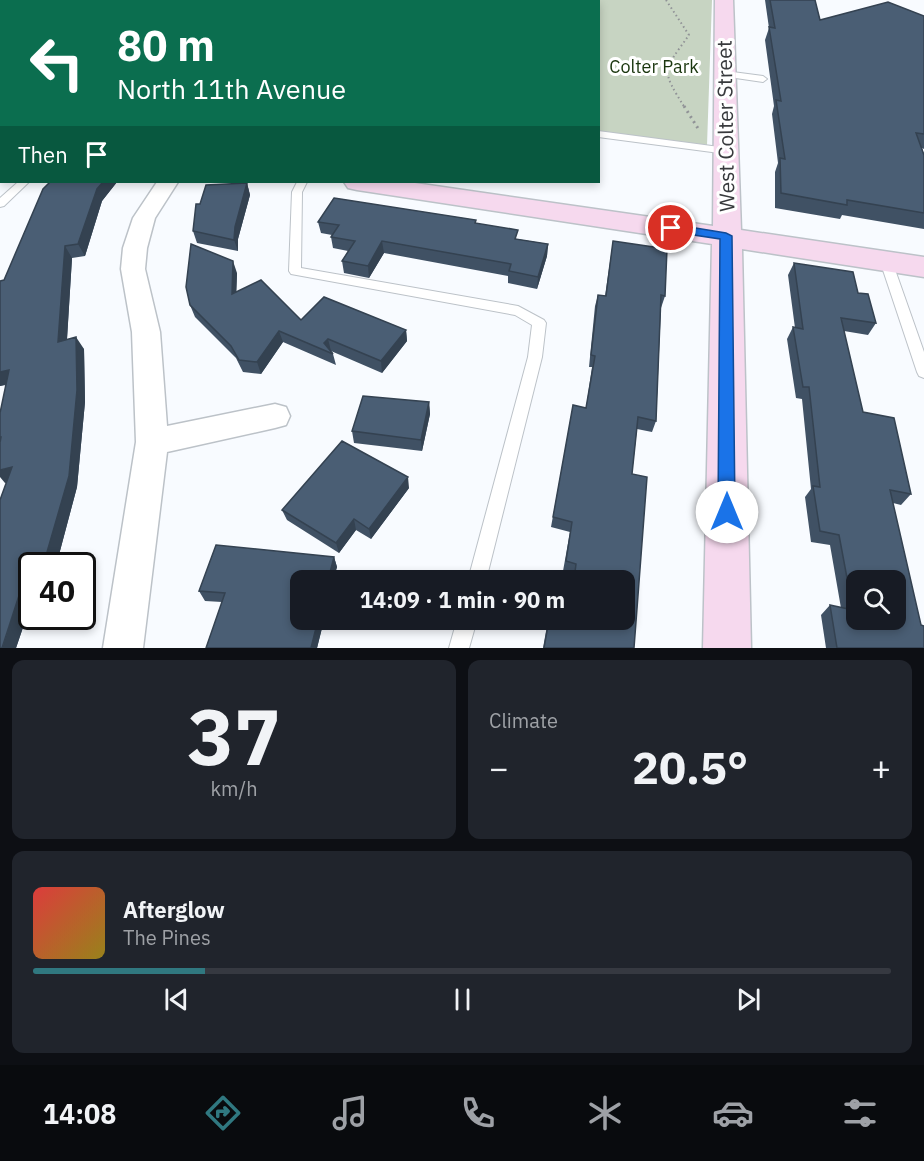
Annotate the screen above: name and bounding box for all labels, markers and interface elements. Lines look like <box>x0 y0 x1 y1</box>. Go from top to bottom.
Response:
text: 80 m <box>117 18 215 73</box>
icon: left <box>18 24 96 102</box>
street label: West Colter Street <box>710 40 740 212</box>
park label: Colter Park <box>609 55 699 78</box>
text: North 11th Avenue <box>117 71 346 106</box>
icon: arrive <box>80 138 113 171</box>
text: Then <box>18 140 68 169</box>
pin <box>645 202 696 253</box>
icon: arrive <box>654 211 687 244</box>
position arrow <box>695 480 759 544</box>
speed limit sign: 40 <box>18 552 96 630</box>
map controls <box>846 570 906 630</box>
button: search <box>846 570 906 630</box>
text: 14:09 · 1 min · 90 m <box>360 585 565 614</box>
text: 37 <box>187 685 281 786</box>
text: Climate <box>489 707 558 734</box>
text: 20.5° <box>632 738 748 796</box>
text: − <box>489 746 509 789</box>
text: + <box>871 746 891 789</box>
text: km/h <box>210 775 258 802</box>
text: Afterglow <box>123 895 225 924</box>
text: The Pines <box>123 924 211 951</box>
icon: previous <box>160 983 193 1016</box>
icon: pause <box>446 983 479 1016</box>
icon: next <box>732 983 765 1016</box>
icon: directions <box>202 1092 244 1134</box>
icon: music <box>329 1092 371 1134</box>
icon: phone <box>457 1092 499 1134</box>
icon: climate <box>584 1092 626 1134</box>
icon: car <box>712 1092 754 1134</box>
icon: filters <box>839 1092 881 1134</box>
text: 14:08 <box>43 1096 116 1131</box>

